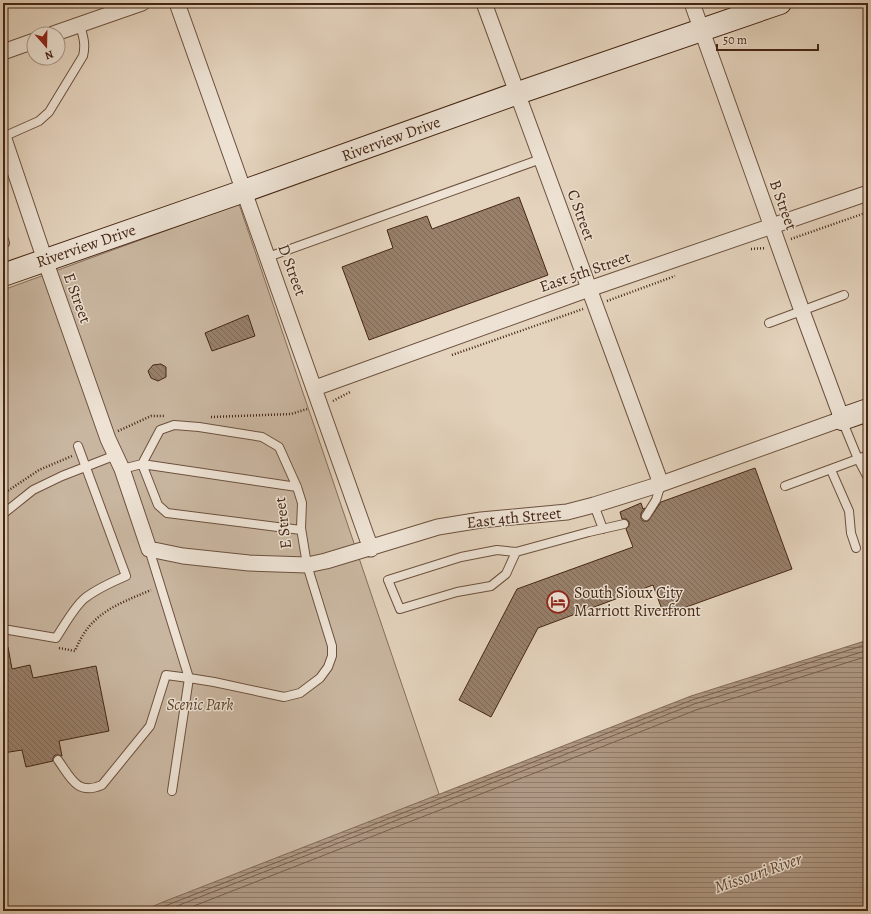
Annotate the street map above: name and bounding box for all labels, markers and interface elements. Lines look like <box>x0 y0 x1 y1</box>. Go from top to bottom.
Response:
north arrow <box>26 26 66 66</box>
scale bar <box>717 26 818 52</box>
text: 50 m <box>723 32 747 48</box>
text: N <box>43 47 56 63</box>
street label: Riverview Drive <box>339 111 443 167</box>
street label: B Street <box>764 177 802 233</box>
street label: C Street <box>562 187 600 243</box>
street label: Riverview Drive <box>33 219 139 273</box>
street label: D Street <box>272 241 312 299</box>
street label: East 5th Street <box>537 246 633 298</box>
street label: E Street <box>58 270 96 326</box>
street label: E Street <box>269 496 297 550</box>
street label: East 4th Street <box>466 502 562 534</box>
place label: South Sioux City Marriott Riverfront <box>574 582 701 622</box>
hotel icon: South Sioux City Marriott Riverfront <box>545 589 571 615</box>
park label: Scenic Park <box>167 694 233 716</box>
water label: Missouri River <box>711 847 806 899</box>

